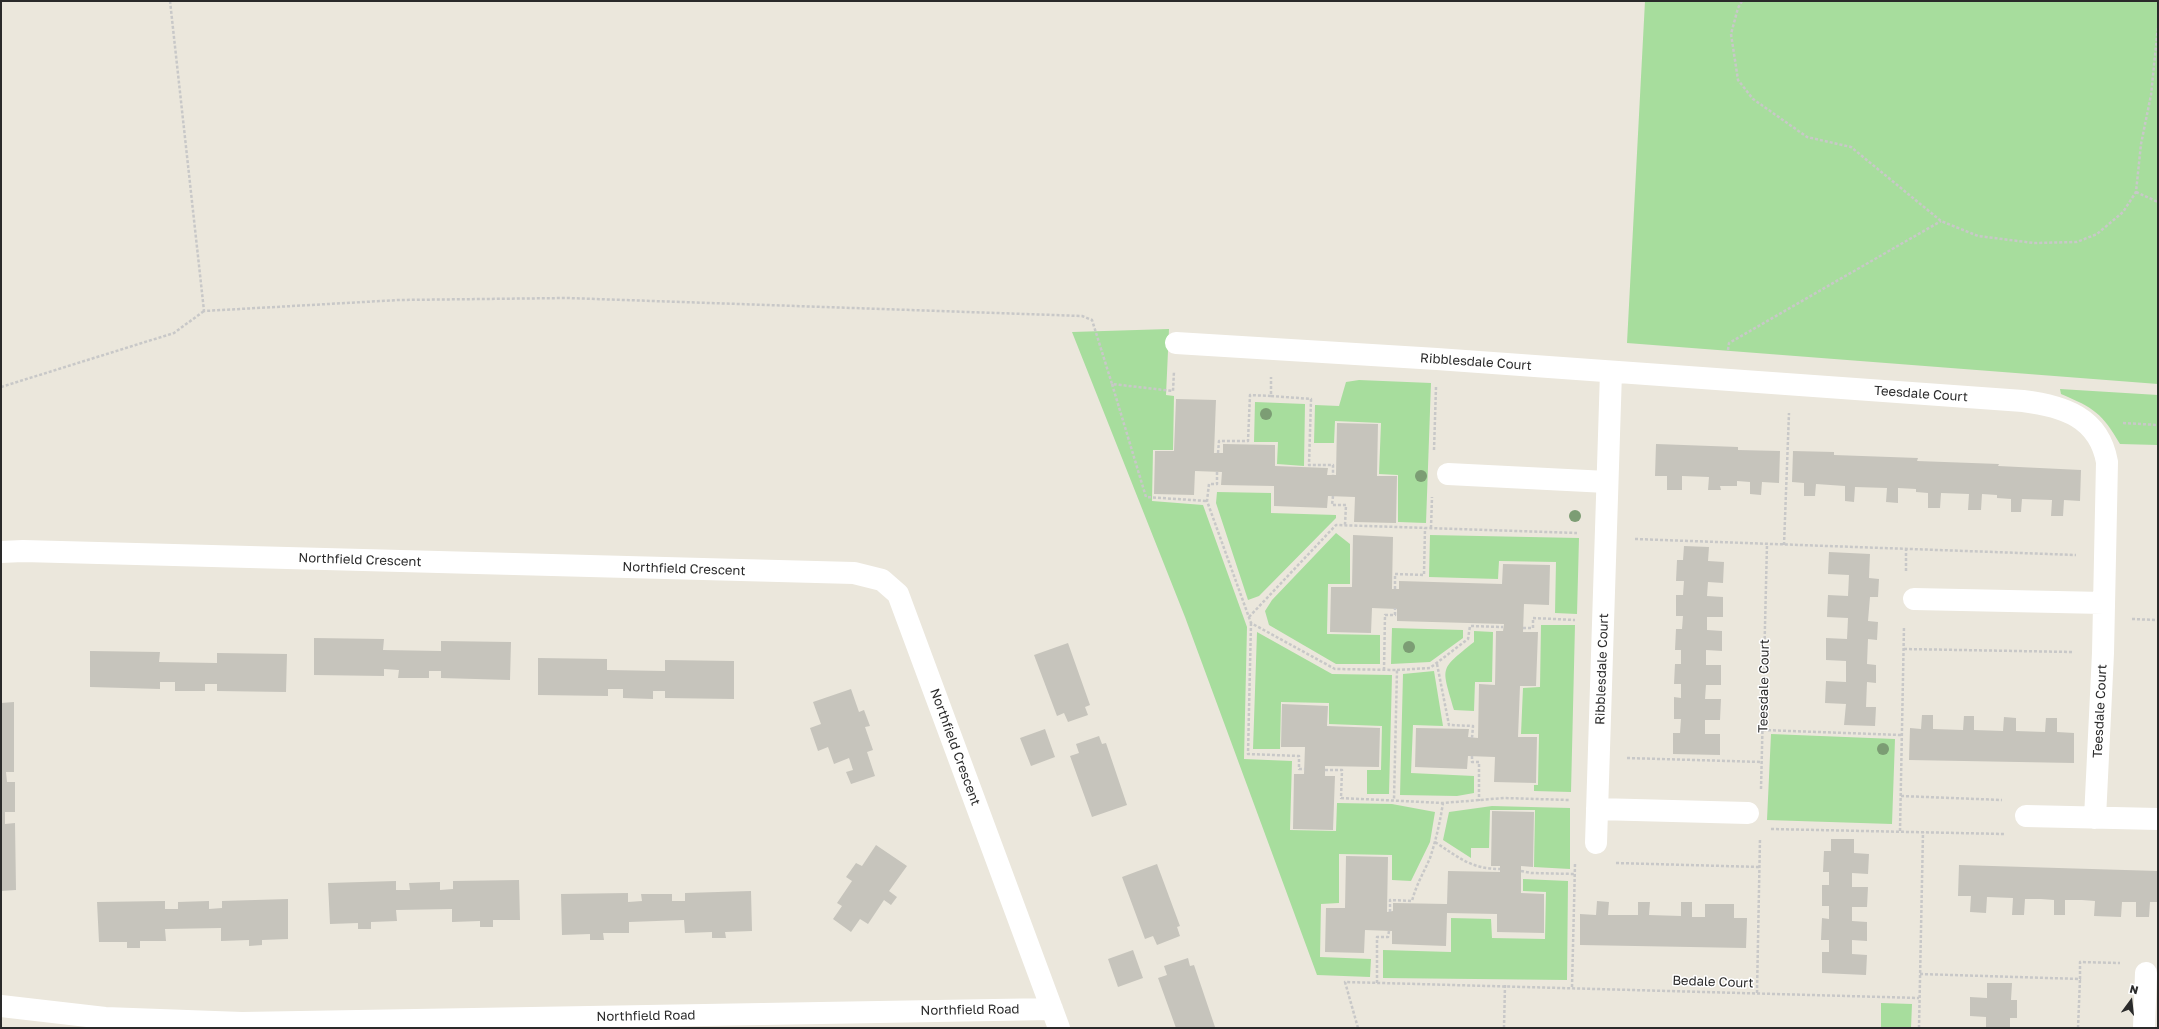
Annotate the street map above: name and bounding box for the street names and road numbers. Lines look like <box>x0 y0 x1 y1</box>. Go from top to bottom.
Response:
street label: Ribblesdale Court <box>1420 350 1532 374</box>
street label: Teesdale Court <box>1874 383 1968 405</box>
street label: Northfield Crescent <box>298 550 422 570</box>
street label: Northfield Crescent <box>622 559 746 579</box>
street label: Ribblesdale Court <box>1592 613 1612 725</box>
street label: Teesdale Court <box>1755 639 1773 733</box>
street label: Teesdale Court <box>2090 664 2110 758</box>
street label: Northfield Crescent <box>927 686 983 808</box>
street label: Bedale Court <box>1672 973 1754 991</box>
street label: Northfield Road <box>920 1001 1020 1019</box>
street label: Northfield Road <box>596 1007 696 1025</box>

